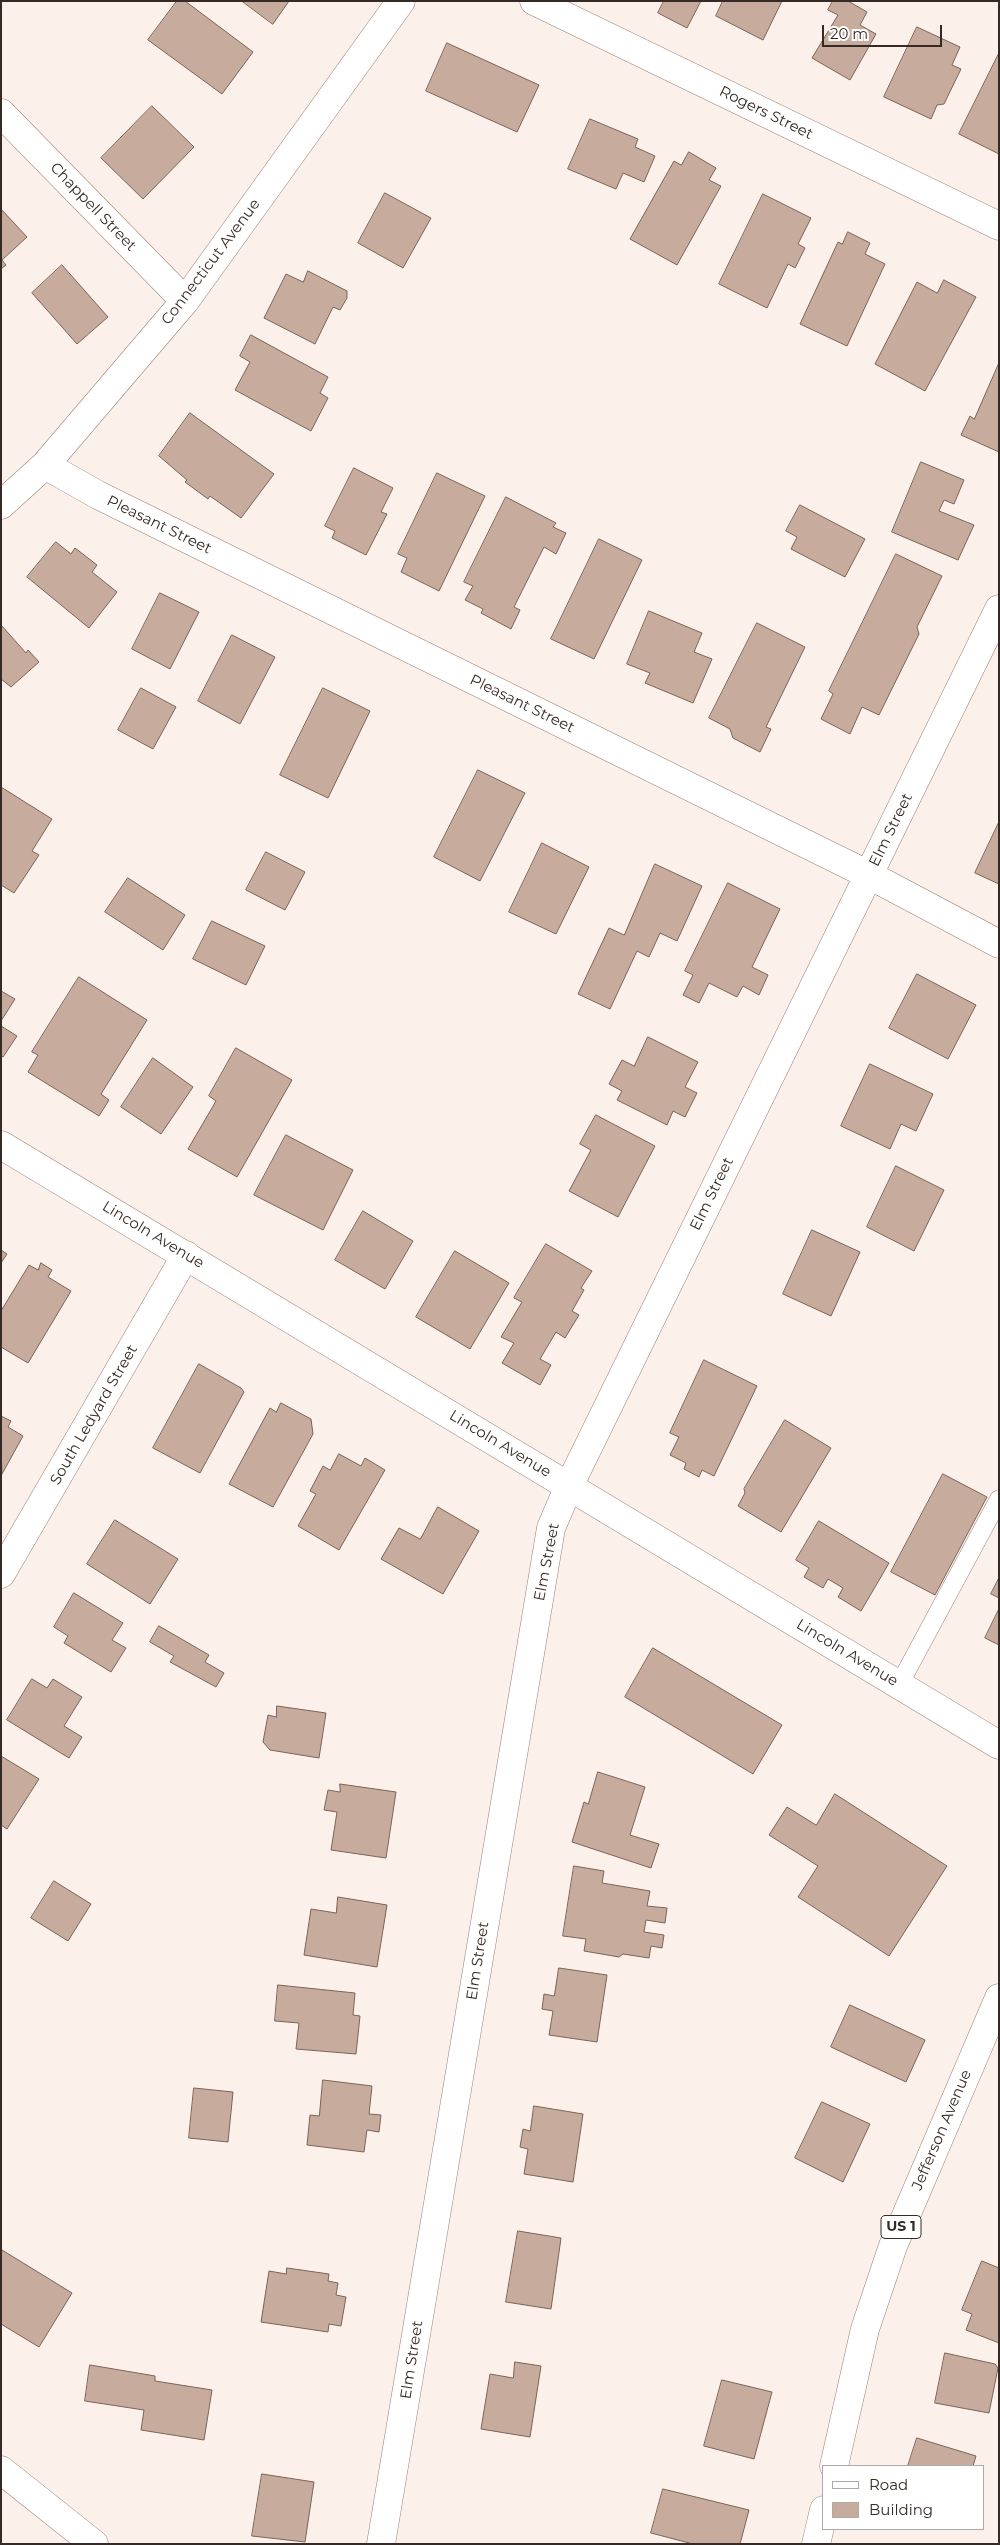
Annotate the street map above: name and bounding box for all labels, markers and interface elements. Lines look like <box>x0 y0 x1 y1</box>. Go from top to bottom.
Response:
scale bar <box>825 15 945 47</box>
text: 20 m <box>830 24 868 43</box>
street label: Rogers Street <box>716 83 816 143</box>
street label: Chappell Street <box>46 159 140 255</box>
street label: Connecticut Avenue <box>158 196 264 328</box>
street label: Pleasant Street <box>104 492 214 558</box>
street label: Pleasant Street <box>467 671 577 737</box>
street label: Elm Street <box>866 790 916 870</box>
street label: Elm Street <box>687 1154 737 1234</box>
street label: Lincoln Avenue <box>99 1198 207 1272</box>
street label: South Ledyard Street <box>47 1342 141 1488</box>
street label: Lincoln Avenue <box>446 1407 554 1481</box>
street label: Elm Street <box>531 1521 563 1603</box>
street label: Lincoln Avenue <box>793 1616 901 1690</box>
street label: Elm Street <box>463 1920 493 2002</box>
street label: Jefferson Avenue <box>908 2067 976 2193</box>
road number: US 1 <box>881 2216 921 2238</box>
street label: Elm Street <box>397 2319 427 2401</box>
legend <box>822 2465 985 2530</box>
text: Road <box>869 2475 908 2494</box>
text: Building <box>869 2500 933 2519</box>

